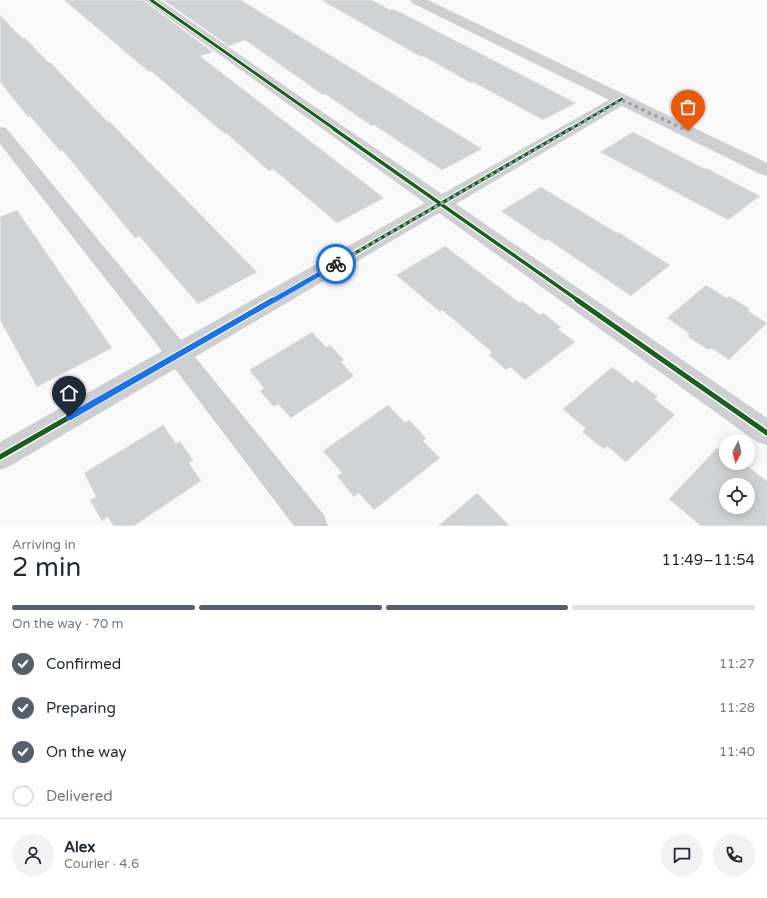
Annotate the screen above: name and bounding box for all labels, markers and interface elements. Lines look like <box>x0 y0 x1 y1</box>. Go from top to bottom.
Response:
pin <box>671 90 705 131</box>
icon: bag <box>677 96 699 118</box>
courier <box>316 244 356 284</box>
icon: bike <box>325 253 347 275</box>
pin <box>52 376 86 417</box>
icon: home <box>58 382 80 404</box>
north arrow <box>719 434 755 470</box>
map controls <box>719 434 755 514</box>
button: locate <box>719 478 755 514</box>
text: Arriving in <box>12 537 76 553</box>
text: 11:49–11:54 <box>662 551 755 569</box>
text: 2 min <box>12 552 81 583</box>
text: On the way · 70 m <box>12 616 124 632</box>
icon: check <box>12 653 34 675</box>
text: Confirmed <box>46 655 121 673</box>
text: 11:27 <box>719 656 755 672</box>
icon: check <box>12 697 34 719</box>
text: Preparing <box>46 699 116 717</box>
text: 11:28 <box>719 700 755 716</box>
icon: check <box>12 741 34 763</box>
text: On the way <box>46 743 126 761</box>
text: 11:40 <box>719 744 755 760</box>
text: Delivered <box>46 787 113 805</box>
button: person <box>12 834 54 876</box>
button: chat <box>661 834 703 876</box>
button: phone <box>713 834 755 876</box>
text: Alex <box>64 838 95 856</box>
text: Courier · 4.6 <box>64 856 139 872</box>

